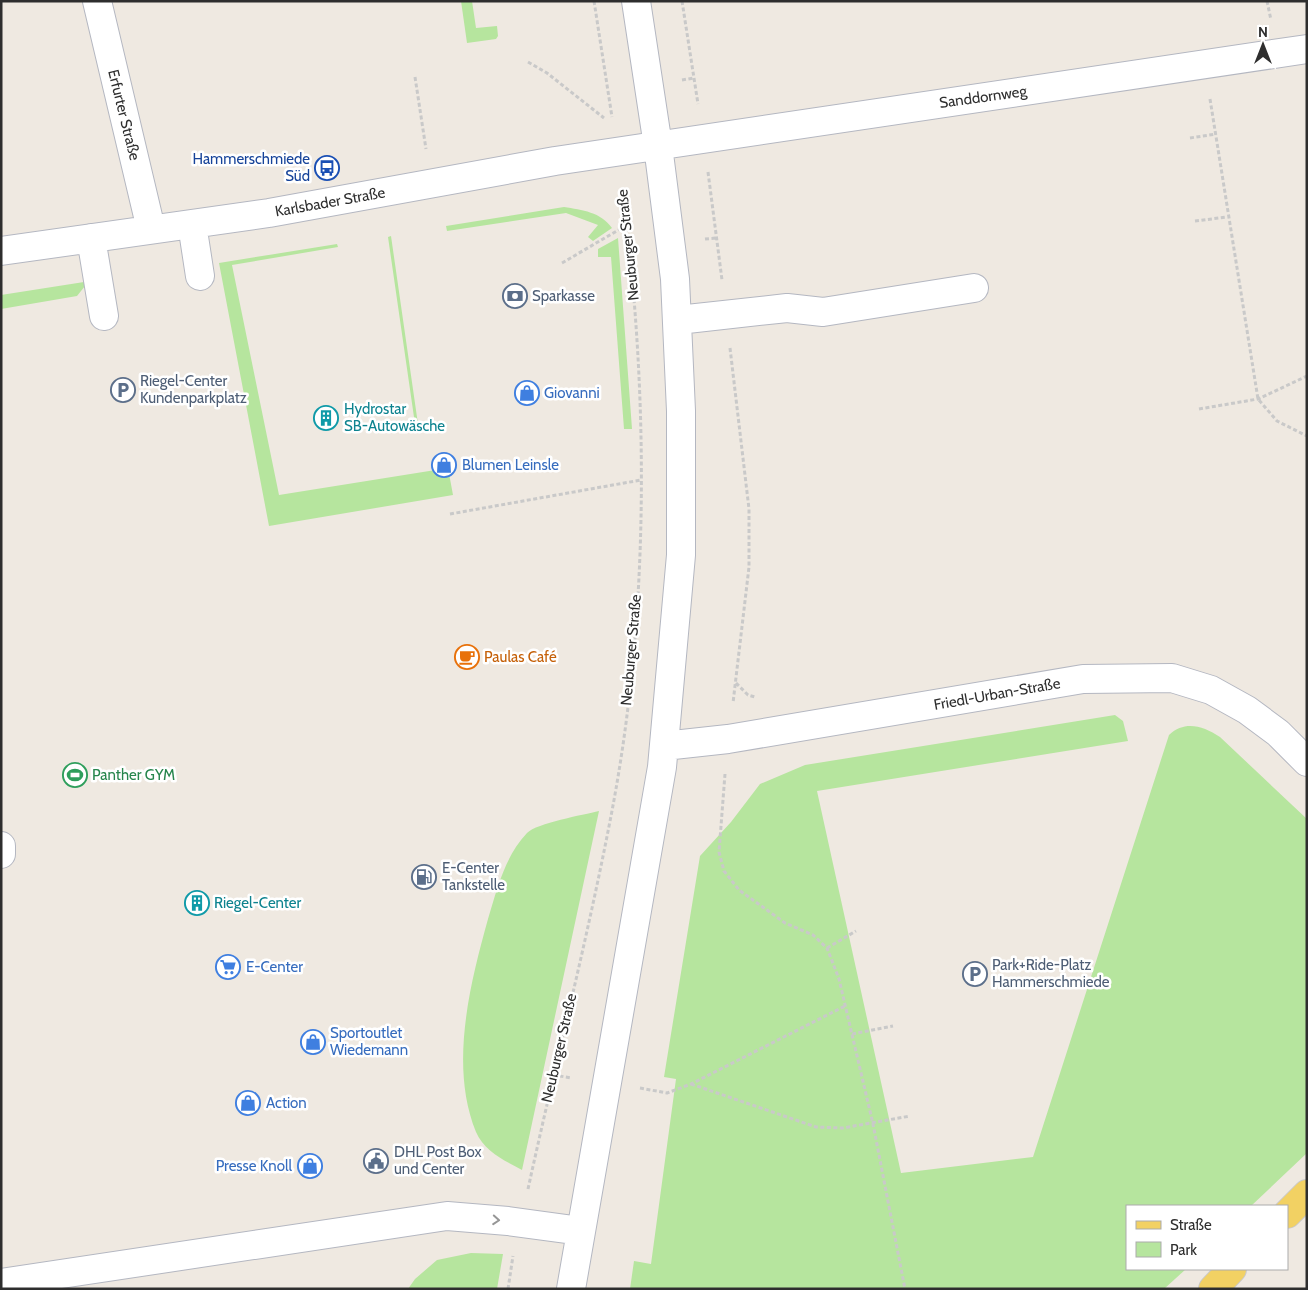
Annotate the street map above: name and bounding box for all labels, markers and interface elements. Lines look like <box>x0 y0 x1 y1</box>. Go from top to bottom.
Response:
north arrow <box>1238 20 1288 70</box>
text: N <box>1258 23 1268 41</box>
street label: Erfurter Straße <box>104 68 144 163</box>
street label: Sanddornweg <box>938 82 1028 112</box>
place label: Hammerschmiede Süd <box>192 150 310 185</box>
bus stop icon: Hammerschmiede Süd <box>314 155 340 181</box>
street label: Karlsbader Straße <box>274 183 387 221</box>
street label: Neuburger Straße <box>613 188 643 301</box>
bank icon: Sparkasse <box>502 283 528 309</box>
place label: Sparkasse <box>532 287 595 305</box>
place label: Riegel-Center Kundenparkplatz <box>140 372 247 407</box>
parking icon: Riegel-Center Kundenparkplatz <box>110 377 136 403</box>
shop icon: Giovanni <box>514 380 540 406</box>
place label: Giovanni <box>544 384 600 402</box>
place label: Hydrostar SB-Autowäsche <box>344 400 445 435</box>
building icon: Hydrostar SB-Autowäsche <box>313 405 339 431</box>
shop icon: Blumen Leinsle <box>431 452 457 478</box>
place label: Blumen Leinsle <box>462 456 559 474</box>
street label: Neuburger Straße <box>617 593 645 706</box>
cafe icon: Paulas Café <box>454 644 480 670</box>
place label: Paulas Café <box>484 648 557 666</box>
street label: Friedl-Urban-Straße <box>932 674 1062 714</box>
sports icon: Panther GYM <box>62 762 88 788</box>
place label: Panther GYM <box>92 766 175 784</box>
place label: E-Center Tankstelle <box>442 859 505 894</box>
fuel station icon: E-Center Tankstelle <box>411 864 437 890</box>
building icon: Riegel-Center <box>184 890 210 916</box>
place label: Riegel-Center <box>214 894 301 912</box>
supermarket icon: E-Center <box>215 954 241 980</box>
place label: Park+Ride-Platz Hammerschmiede <box>992 956 1110 991</box>
place label: E-Center <box>246 958 303 976</box>
parking icon: Park+Ride-Platz Hammerschmiede <box>962 961 988 987</box>
street label: Neuburger Straße <box>538 991 580 1104</box>
place label: Sportoutlet Wiedemann <box>330 1024 408 1059</box>
shop icon: Sportoutlet Wiedemann <box>300 1029 326 1055</box>
shop icon: Action <box>235 1090 261 1116</box>
place label: Action <box>266 1094 307 1112</box>
place label: DHL Post Box und Center <box>394 1143 482 1178</box>
public building icon: DHL Post Box und Center <box>363 1148 389 1174</box>
shop icon: Presse Knoll <box>297 1153 323 1179</box>
place label: Presse Knoll <box>216 1157 292 1175</box>
legend <box>1126 1205 1288 1270</box>
one-way arrow <box>492 1215 500 1226</box>
text: Straße <box>1170 1216 1212 1234</box>
text: Park <box>1170 1241 1197 1259</box>

